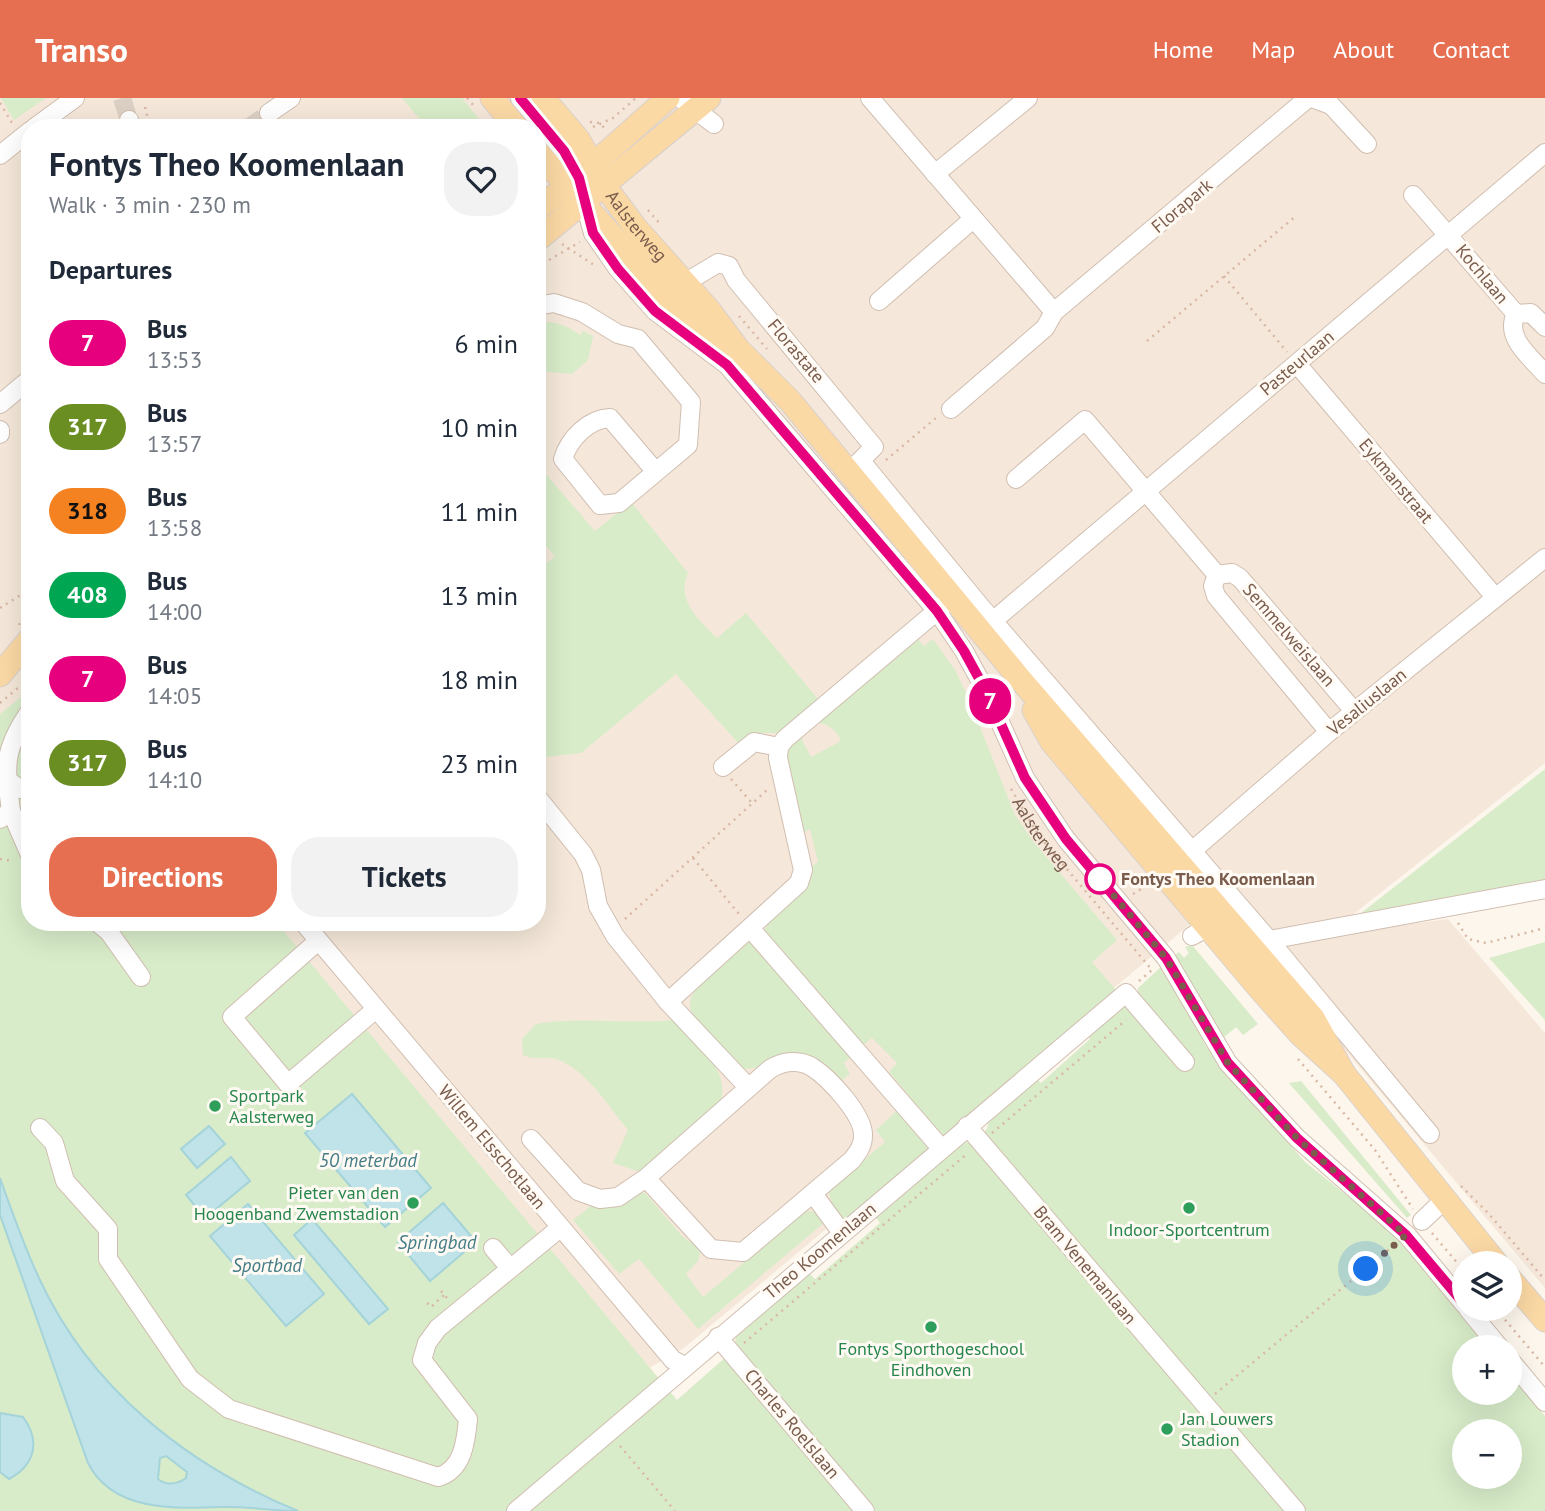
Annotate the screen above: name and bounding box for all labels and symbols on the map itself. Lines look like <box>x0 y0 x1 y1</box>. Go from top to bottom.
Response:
street label: Florapark <box>1146 173 1217 238</box>
street label: Aalsterweg <box>601 186 672 266</box>
street label: Kochlaan <box>1451 239 1514 308</box>
street label: Florastate <box>763 314 830 388</box>
street label: Pasteurlaan <box>1255 325 1338 400</box>
street label: Eykmanstraat <box>1354 434 1439 528</box>
street label: Semmelweislaan <box>1238 578 1341 691</box>
street label: Vesaliuslaan <box>1322 663 1411 741</box>
line badge: 7 <box>967 678 1013 724</box>
street label: Aalsterweg <box>1007 793 1075 875</box>
marker: Fontys Theo Koomenlaan <box>1085 864 1115 894</box>
place label: Fontys Theo Koomenlaan <box>1121 867 1315 890</box>
street label: Willem Elsschotlaan <box>434 1080 551 1214</box>
place label: Sportpark Aalsterweg <box>229 1084 314 1128</box>
marker: Sportpark Aalsterweg <box>207 1098 223 1114</box>
water label: 50 meterbad <box>319 1148 418 1172</box>
place label: Pieter van den Hoogenband Zwemstadion <box>194 1181 399 1225</box>
marker: Pieter van den Hoogenband Zwemstadion <box>405 1195 421 1211</box>
street label: Theo Koomenlaan <box>759 1197 880 1304</box>
marker: Indoor-Sportcentrum <box>1181 1200 1197 1216</box>
street label: Bram Venemanlaan <box>1029 1201 1142 1329</box>
place label: Indoor-Sportcentrum <box>1108 1218 1270 1241</box>
water label: Springbad <box>398 1230 478 1254</box>
your location <box>1348 1251 1383 1286</box>
water label: Sportbad <box>232 1253 303 1277</box>
marker: Fontys Sporthogeschool Eindhoven <box>923 1319 939 1335</box>
place label: Fontys Sporthogeschool Eindhoven <box>838 1337 1025 1381</box>
street label: Charles Roelslaan <box>740 1364 845 1483</box>
place label: Jan Louwers Stadion <box>1180 1407 1273 1451</box>
marker: Jan Louwers Stadion <box>1159 1421 1175 1437</box>

